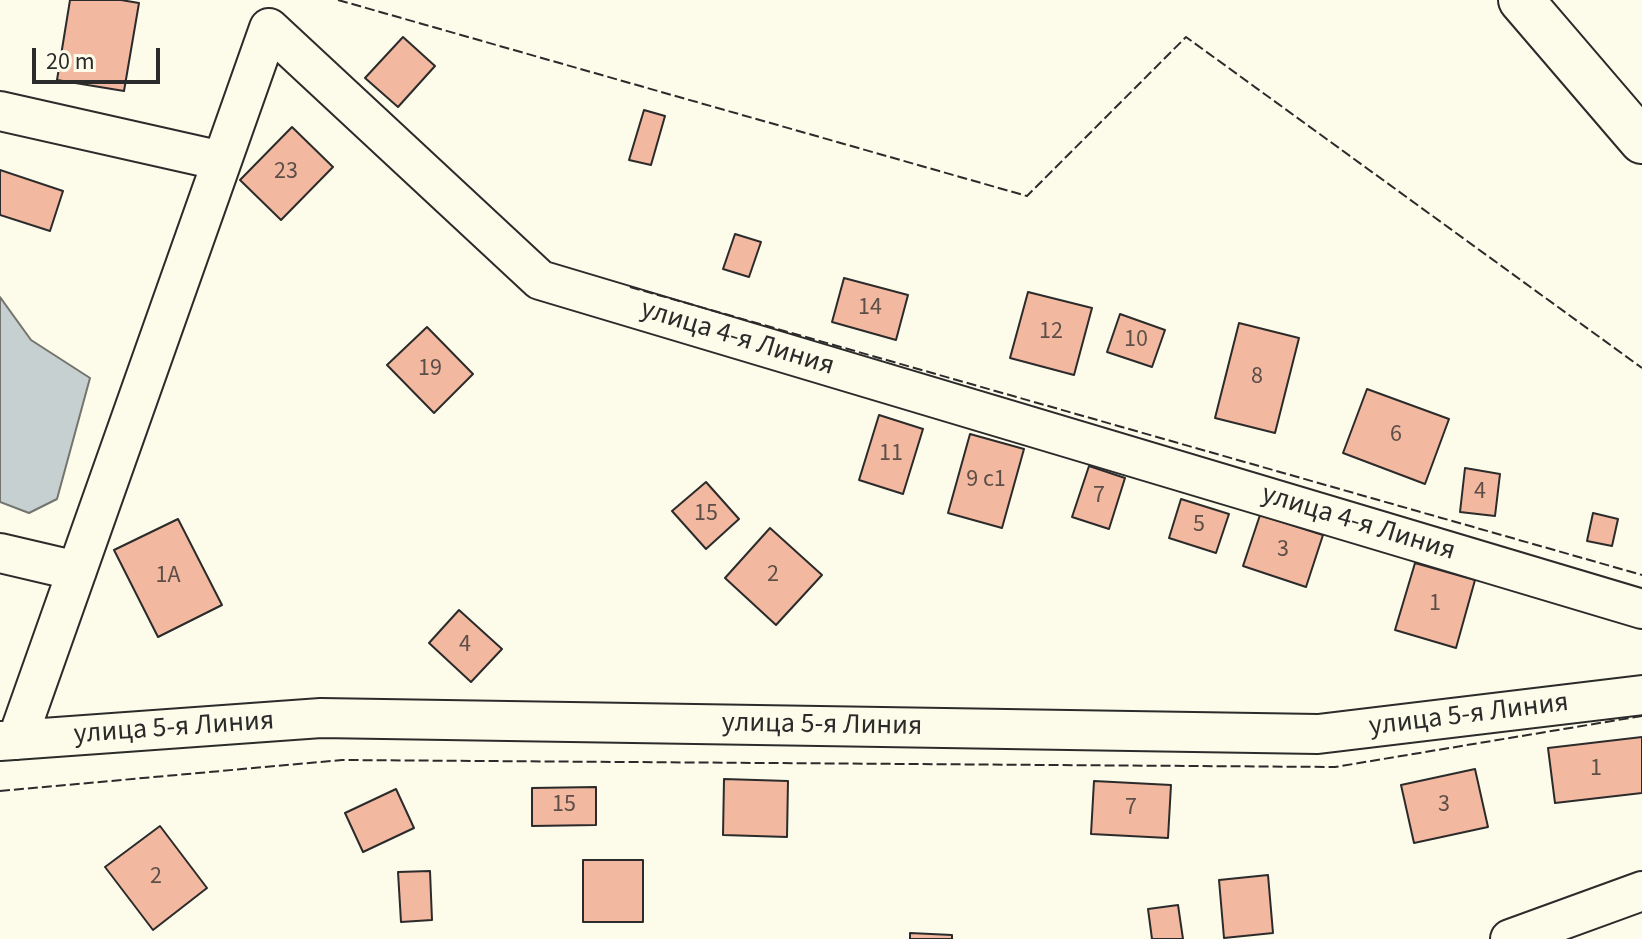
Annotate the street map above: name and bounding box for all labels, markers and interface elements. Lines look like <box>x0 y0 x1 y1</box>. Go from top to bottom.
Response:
scale bar <box>36 32 164 82</box>
text: 20 m <box>46 44 95 79</box>
house number: 23 <box>274 159 298 187</box>
street label: улица 4-я Линия <box>636 294 838 384</box>
house number: 14 <box>858 295 882 323</box>
house number: 12 <box>1039 319 1063 347</box>
house number: 10 <box>1124 327 1148 355</box>
house number: 19 <box>418 356 442 384</box>
house number: 8 <box>1251 364 1263 392</box>
house number: 6 <box>1390 422 1402 450</box>
house number: 11 <box>879 441 903 469</box>
house number: 9 с1 <box>966 467 1006 495</box>
street label: улица 4-я Линия <box>1257 479 1459 569</box>
house number: 4 <box>1474 479 1486 507</box>
house number: 7 <box>1093 483 1105 511</box>
house number: 15 <box>694 501 718 529</box>
house number: 5 <box>1193 512 1205 540</box>
house number: 3 <box>1277 537 1289 565</box>
house number: 2 <box>767 562 779 590</box>
house number: 1А <box>156 563 180 591</box>
house number: 1 <box>1429 591 1441 619</box>
house number: 4 <box>459 632 471 660</box>
street label: улица 5-я Линия <box>1367 687 1571 745</box>
street label: улица 5-я Линия <box>73 705 275 753</box>
street label: улица 5-я Линия <box>721 707 923 745</box>
house number: 1 <box>1590 756 1602 784</box>
house number: 15 <box>552 792 576 820</box>
house number: 3 <box>1438 792 1450 820</box>
house number: 7 <box>1125 795 1137 823</box>
house number: 2 <box>150 864 162 892</box>

